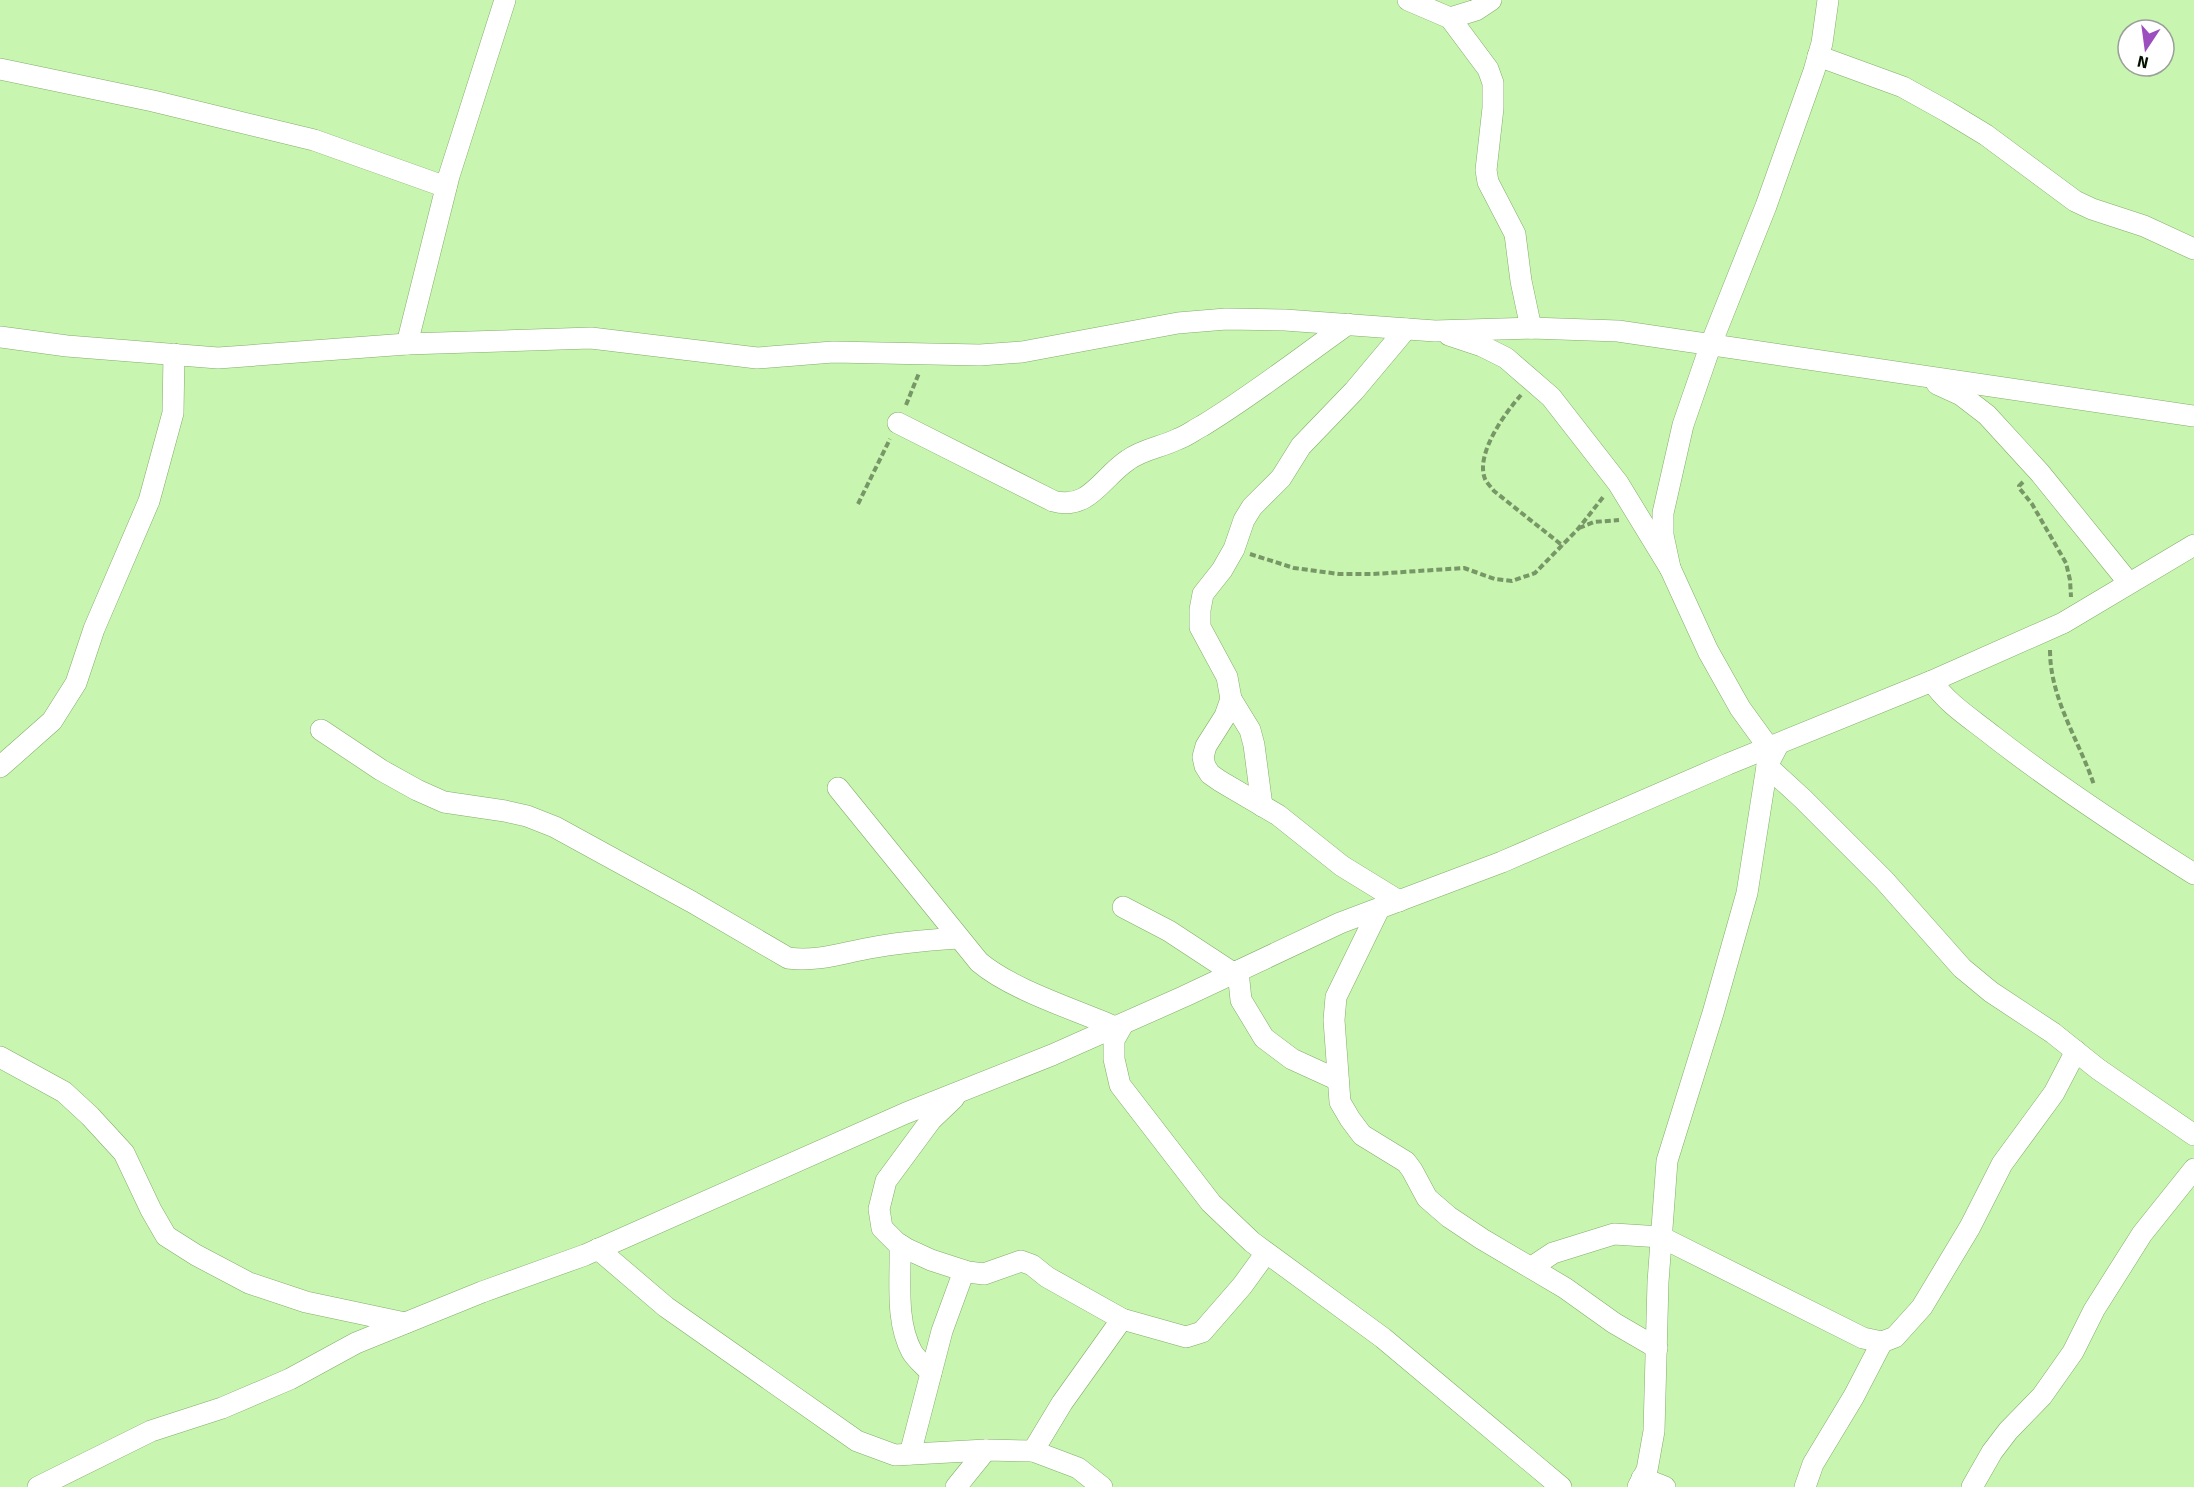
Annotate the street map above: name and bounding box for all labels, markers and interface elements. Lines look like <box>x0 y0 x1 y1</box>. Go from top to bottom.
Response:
north arrow <box>2116 18 2176 78</box>
text: N <box>2135 51 2151 73</box>

